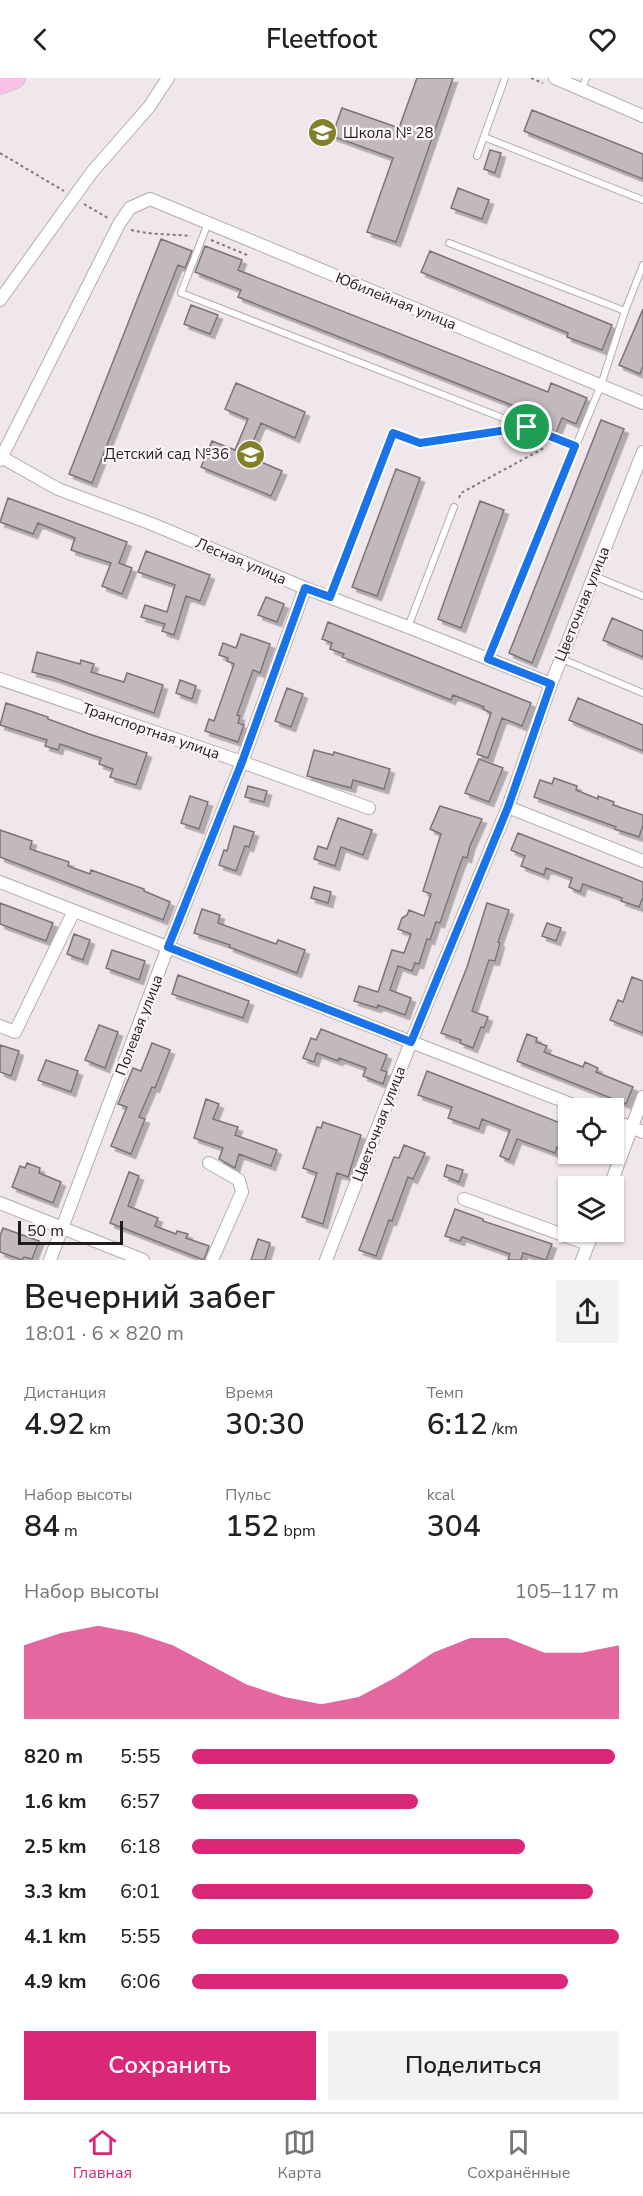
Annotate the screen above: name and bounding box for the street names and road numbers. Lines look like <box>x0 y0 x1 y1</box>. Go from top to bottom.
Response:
street label: Юбилейная улица <box>333 268 459 334</box>
street label: Лесная улица <box>192 533 290 589</box>
street label: Цветочная улица <box>550 544 614 664</box>
street label: Транспортная улица <box>80 698 222 764</box>
street label: Полевая улица <box>111 972 167 1078</box>
street label: Цветочная улица <box>348 1063 410 1185</box>

